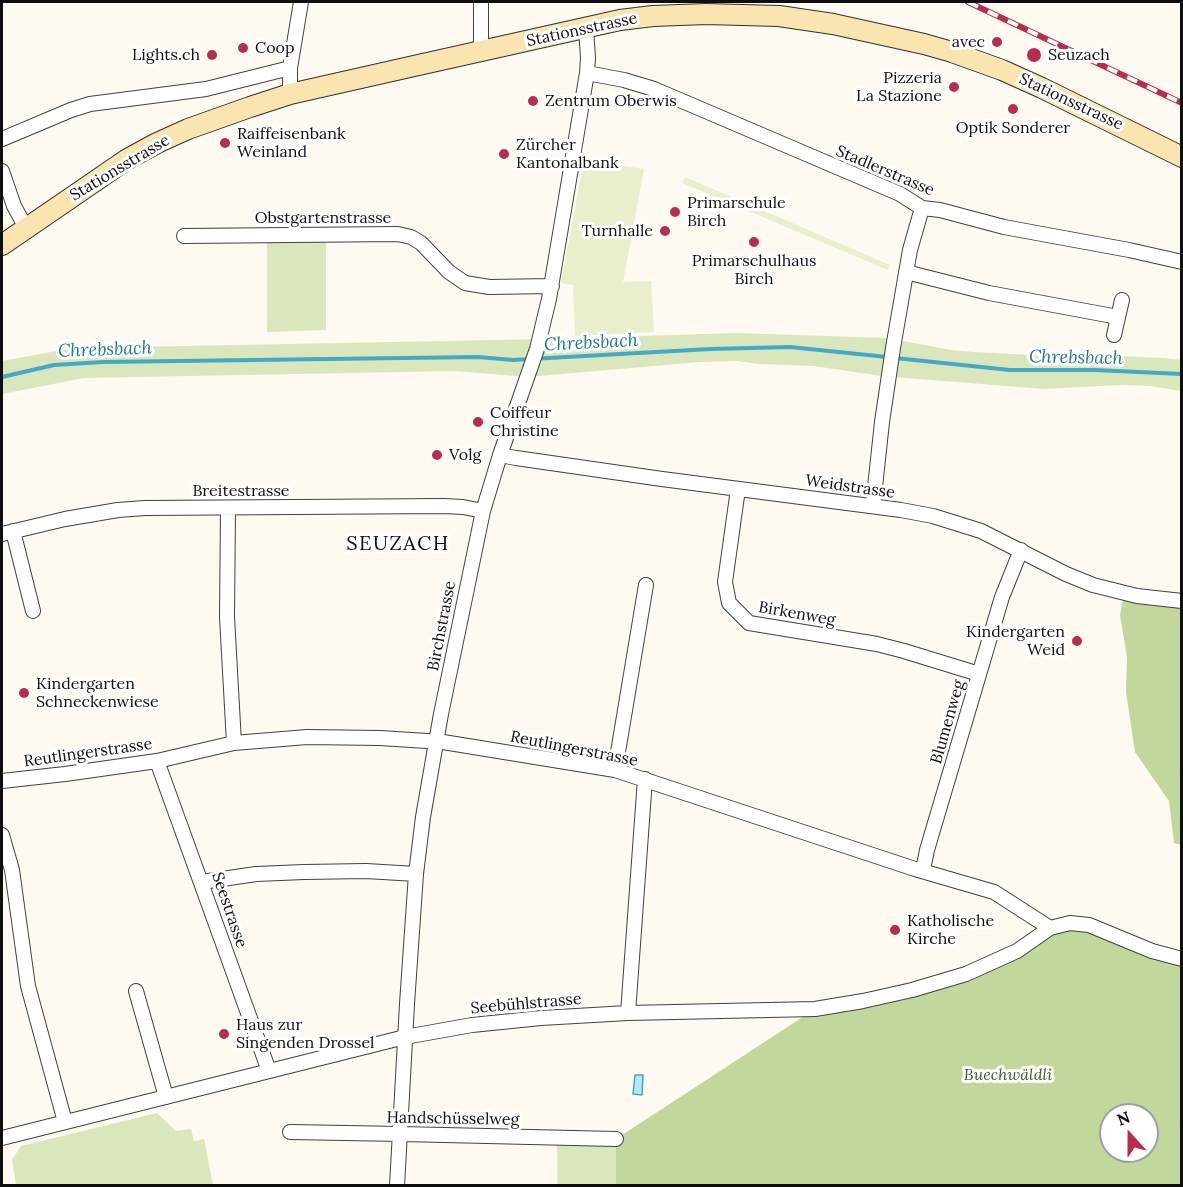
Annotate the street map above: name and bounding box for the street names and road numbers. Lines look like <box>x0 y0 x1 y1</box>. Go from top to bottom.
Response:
street label: Stationsstrasse <box>525 9 639 51</box>
street label: Stationsstrasse <box>1016 69 1126 135</box>
street label: Stationsstrasse <box>67 131 173 205</box>
street label: Stadlerstrasse <box>833 142 937 200</box>
street label: Obstgartenstrasse <box>255 208 391 228</box>
street label: Weidstrasse <box>804 471 896 503</box>
street label: Breitestrasse <box>192 481 290 501</box>
street label: Birchstrasse <box>424 579 460 673</box>
street label: Birkenweg <box>757 598 837 630</box>
street label: Blumenweg <box>927 678 969 766</box>
street label: Reutlingerstrasse <box>509 727 639 771</box>
street label: Reutlingerstrasse <box>23 734 153 772</box>
street label: Seestrasse <box>207 870 251 950</box>
street label: Seebühlstrasse <box>470 990 582 1018</box>
street label: Handschüsselweg <box>386 1108 520 1130</box>

